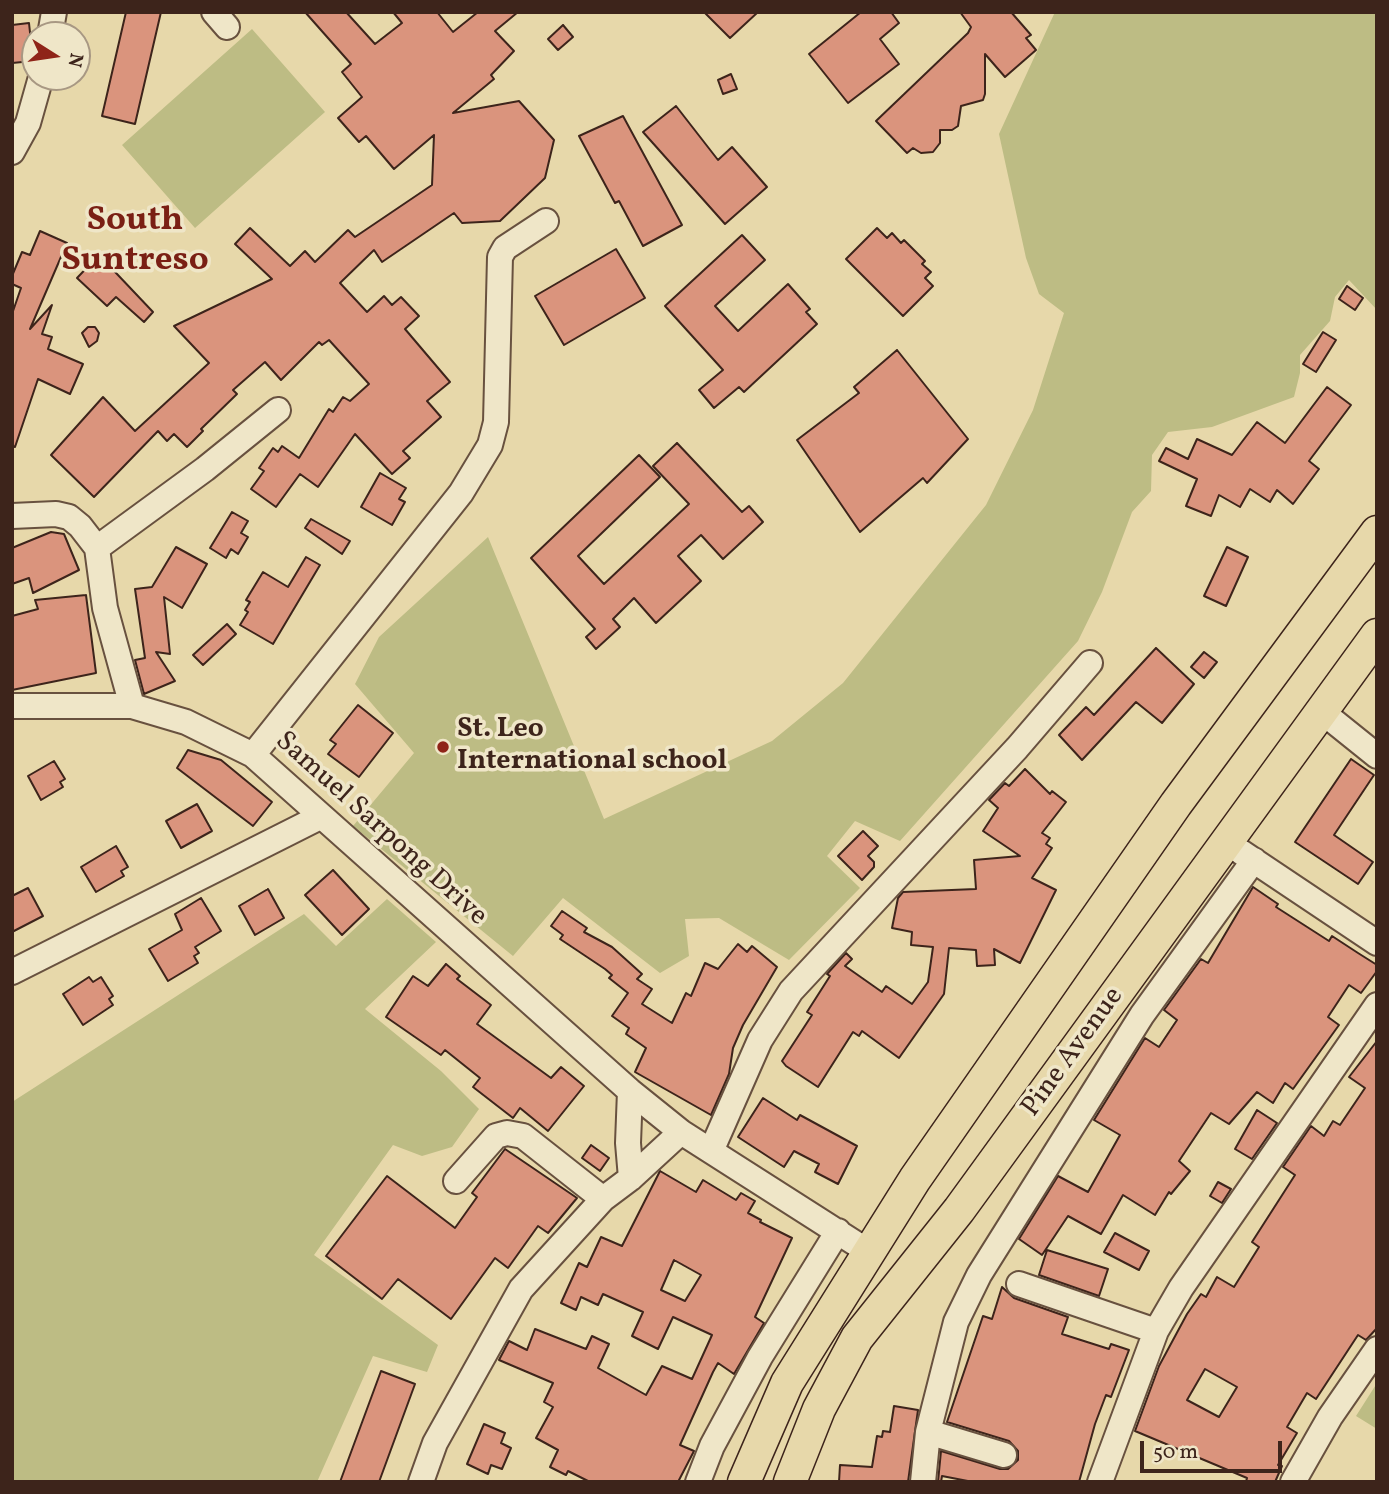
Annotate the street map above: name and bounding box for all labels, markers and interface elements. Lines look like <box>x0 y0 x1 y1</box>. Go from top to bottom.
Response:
north arrow <box>21 21 91 91</box>
text: N <box>60 50 89 69</box>
district label: South Suntreso <box>61 202 209 284</box>
place label: St. Leo International school <box>457 714 727 780</box>
street label: Samuel Sarpong Drive <box>267 726 493 934</box>
marker: St. Leo International school <box>435 739 451 755</box>
street label: Pine Avenue <box>1016 982 1132 1124</box>
scale bar <box>1144 1428 1286 1472</box>
text: 50 m <box>1153 1438 1198 1467</box>

